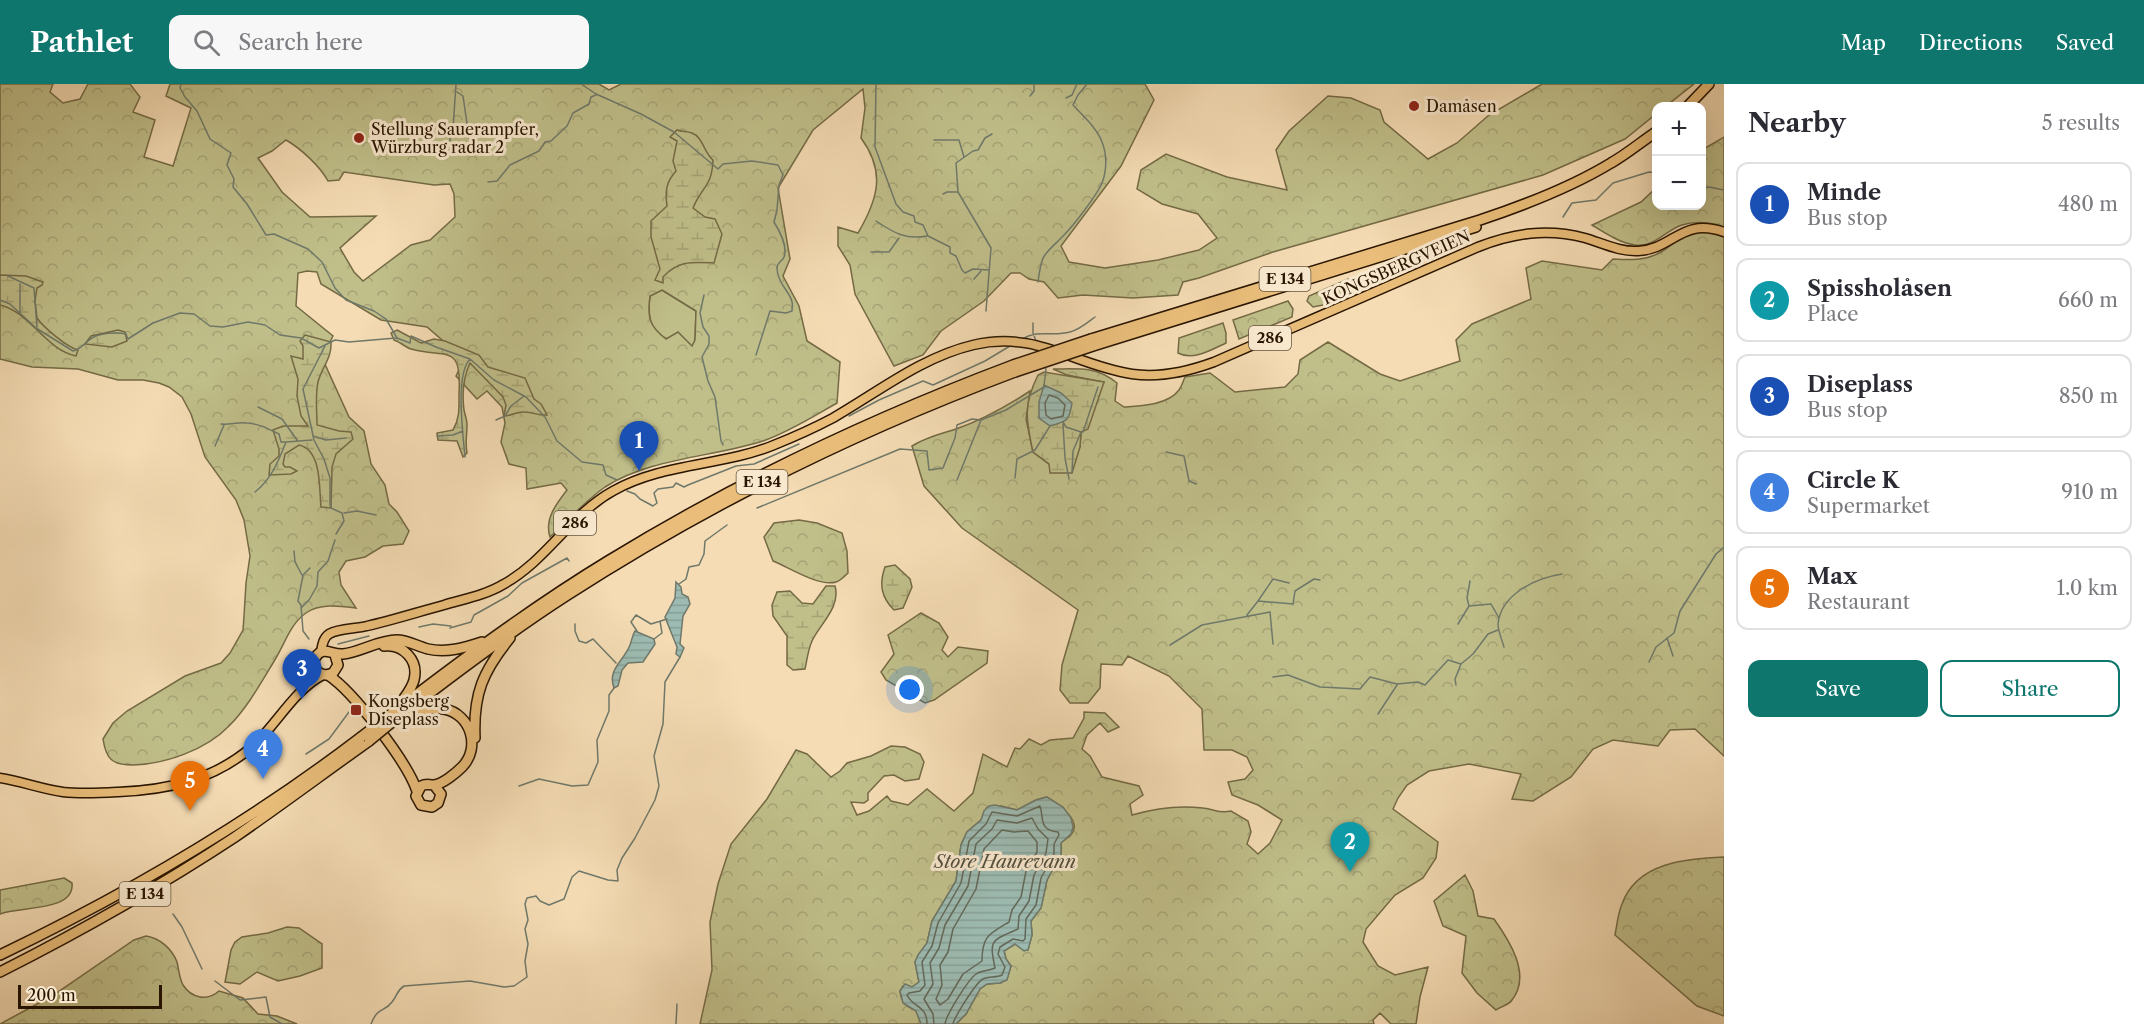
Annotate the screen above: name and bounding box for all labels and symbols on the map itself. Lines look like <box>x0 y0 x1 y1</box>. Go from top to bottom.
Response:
place label: Damåsen <box>1426 96 1497 116</box>
marker: Damåsen <box>1407 99 1421 113</box>
place label: Stellung Sauerampfer, Würzburg radar 2 <box>370 119 539 157</box>
marker: Stellung Sauerampfer, Würzburg radar 2 <box>352 131 366 145</box>
street label: KONGSBERGVEIEN <box>1319 225 1473 309</box>
road number: E 134 <box>1260 267 1310 291</box>
road number: 286 <box>1249 326 1291 350</box>
pin: 1 <box>620 422 658 471</box>
road number: E 134 <box>736 470 788 494</box>
road number: 286 <box>554 511 596 535</box>
pin: 3 <box>282 650 322 699</box>
your location <box>895 675 924 704</box>
place label: Kongsberg Diseplass <box>368 691 449 729</box>
marker: Kongsberg Diseplass <box>349 703 363 717</box>
pin: 4 <box>244 730 282 779</box>
pin: 5 <box>170 762 210 811</box>
pin: 2 <box>1330 822 1370 872</box>
water label: Store Haurevann <box>933 851 1076 873</box>
road number: E 134 <box>120 882 170 906</box>
scale bar <box>18 982 162 1010</box>

